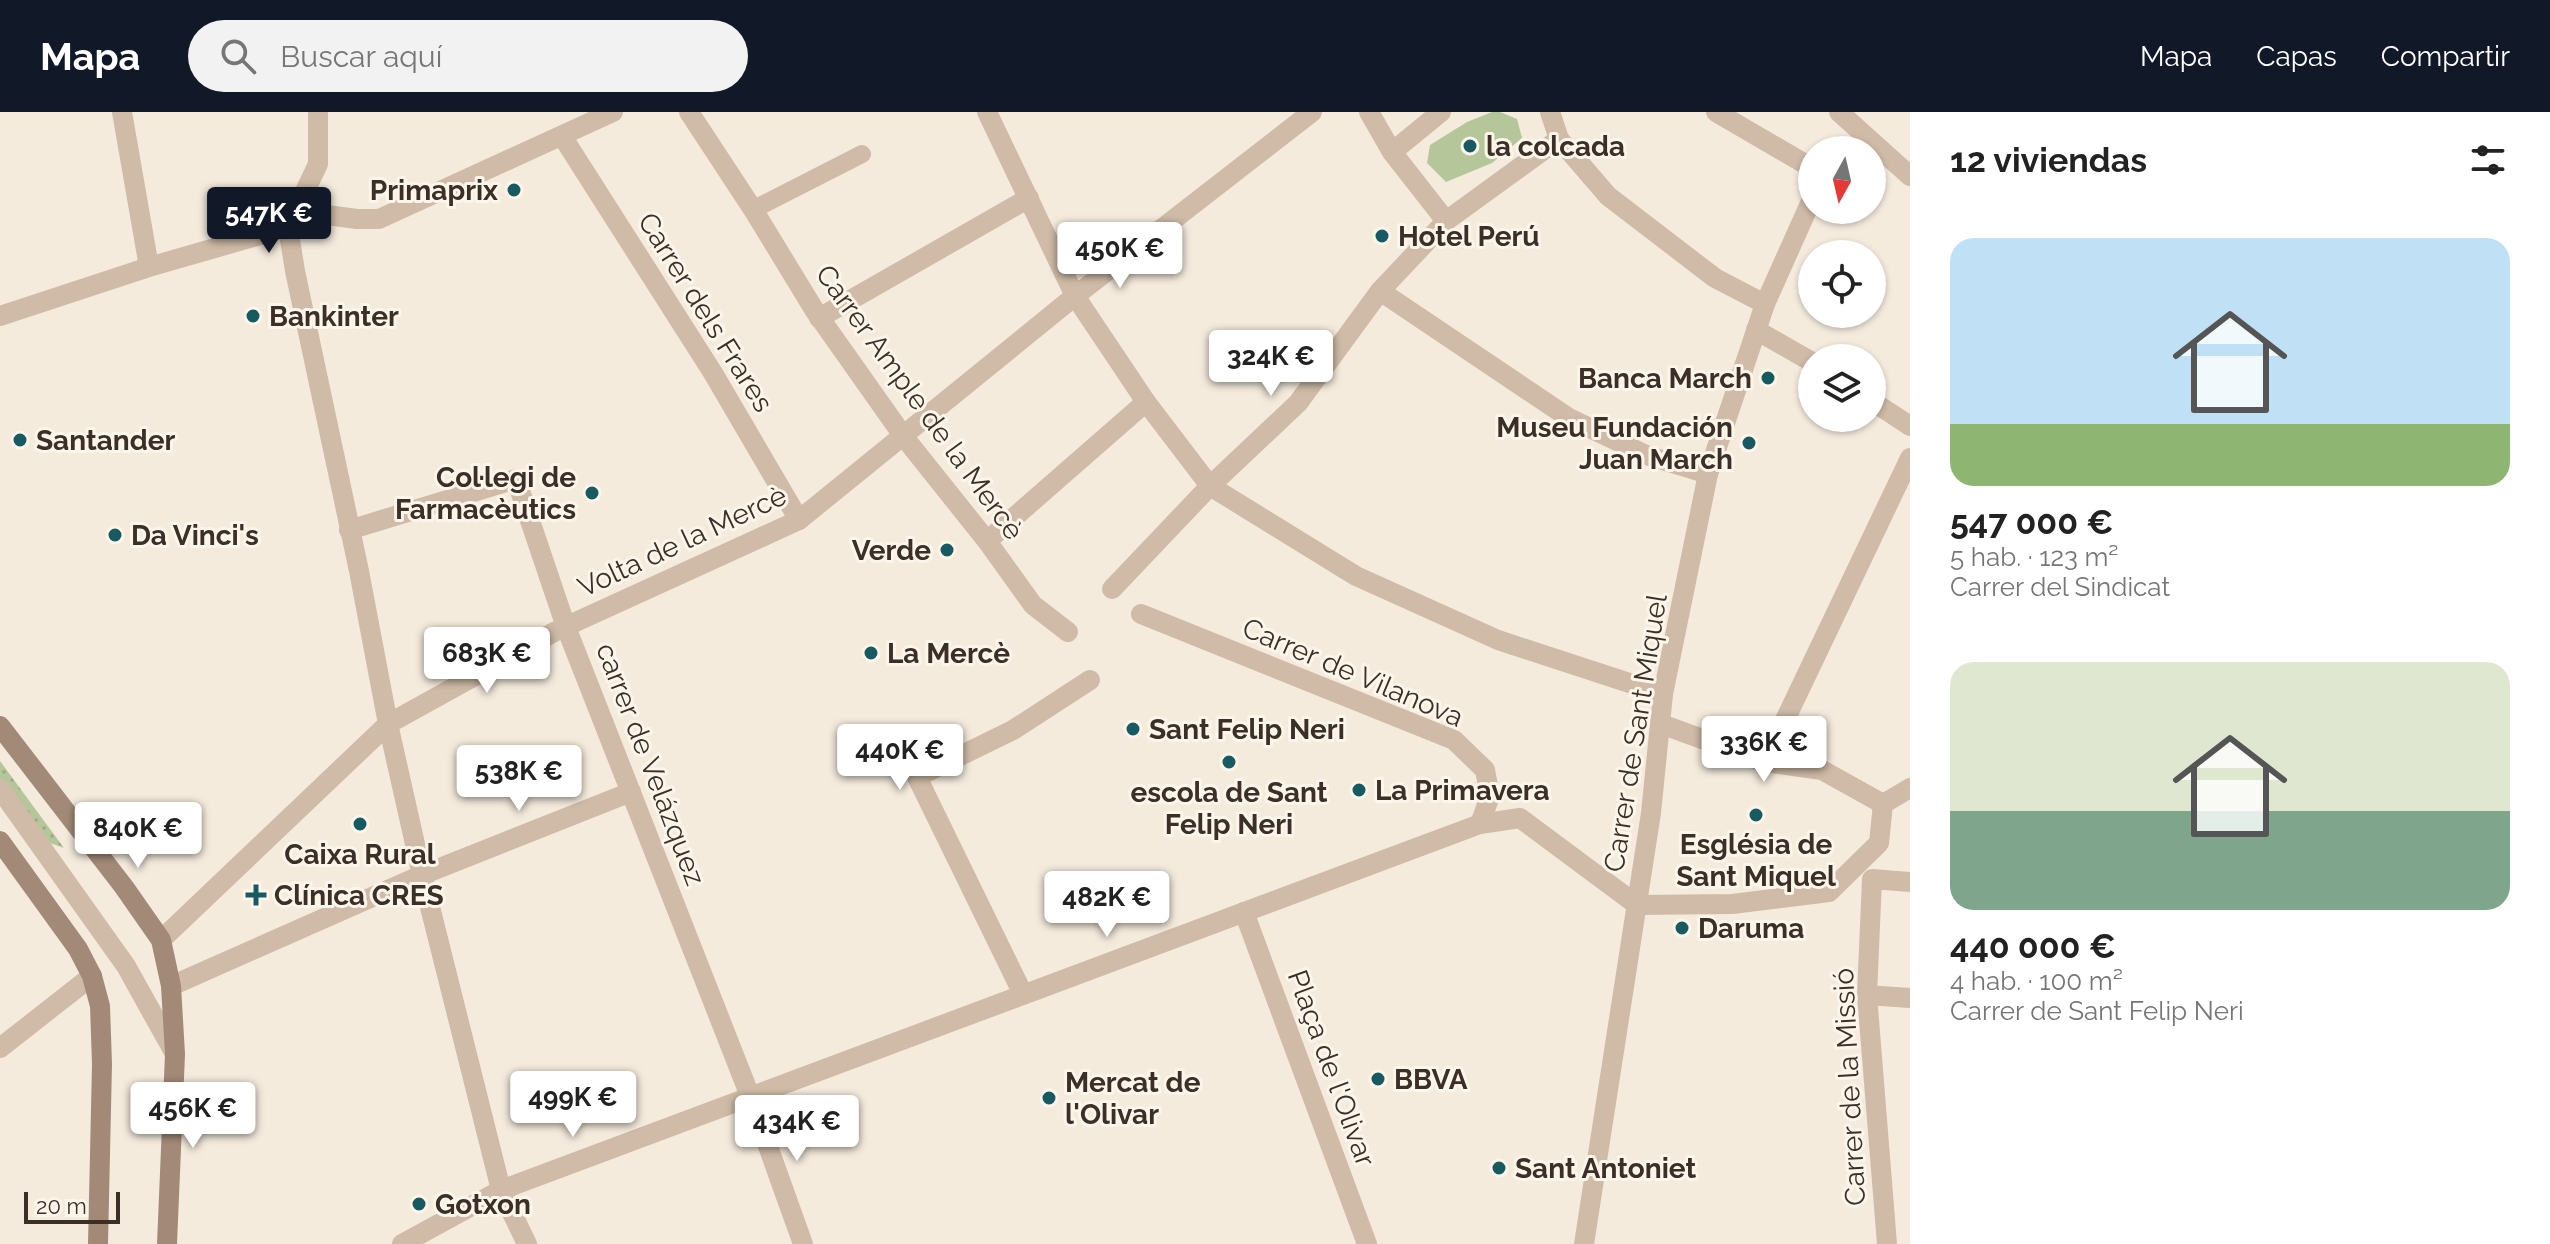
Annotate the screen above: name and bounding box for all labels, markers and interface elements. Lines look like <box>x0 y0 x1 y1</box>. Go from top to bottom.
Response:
search box <box>188 20 748 92</box>
text: Mapa <box>40 34 140 79</box>
icon: search <box>216 34 260 78</box>
text: Buscar aquí <box>280 39 442 74</box>
text: Mapa <box>2140 40 2212 73</box>
text: Capas <box>2256 40 2337 73</box>
text: Compartir <box>2381 40 2510 73</box>
place label: la colcada <box>1486 130 1625 163</box>
north arrow <box>1798 136 1886 224</box>
map controls <box>1798 136 1886 432</box>
marker: la colcada <box>1461 137 1479 155</box>
icon: filters <box>2466 138 2510 182</box>
text: 12 viviendas <box>1950 140 2147 180</box>
place label: Primaprix <box>370 174 498 207</box>
marker: Primaprix <box>505 181 523 199</box>
pin: 547K € <box>204 187 334 255</box>
text: 547K € <box>225 198 313 228</box>
street label: Carrer dels Frares <box>631 207 780 418</box>
place label: Hotel Perú <box>1398 220 1540 253</box>
pin: 450K € <box>1055 222 1185 290</box>
marker: Hotel Perú <box>1373 227 1391 245</box>
text: 450K € <box>1075 233 1165 263</box>
button: locate <box>1798 240 1886 328</box>
street label: Carrer Ample de la Mercè <box>809 259 1030 546</box>
icon: home <box>2158 290 2302 434</box>
place label: Bankinter <box>269 300 399 333</box>
marker: Bankinter <box>244 307 262 325</box>
pin: 324K € <box>1206 330 1336 398</box>
text: 324K € <box>1227 341 1315 371</box>
button: layers <box>1798 344 1886 432</box>
place label: Banca March <box>1578 362 1752 395</box>
marker: Banca March <box>1759 369 1777 387</box>
place label: Museu Fundación Juan March <box>1496 411 1733 476</box>
place label: Santander <box>36 424 176 457</box>
marker: Santander <box>11 431 29 449</box>
marker: Museu Fundación Juan March <box>1740 434 1758 452</box>
place label: Col·legi de Farmacèutics <box>395 461 576 526</box>
street label: Volta de la Mercè <box>573 479 792 604</box>
marker: Col·legi de Farmacèutics <box>583 484 601 502</box>
text: 547 000 € <box>1950 502 2113 542</box>
place label: Da Vinci's <box>131 519 259 552</box>
marker: Da Vinci's <box>106 526 124 544</box>
place label: Verde <box>852 534 931 567</box>
marker: Verde <box>938 541 956 559</box>
text: 5 hab. · 123 m² <box>1950 542 2118 572</box>
text: Carrer del Sindicat <box>1950 572 2170 602</box>
street label: Carrer de Sant Miquel <box>1597 591 1674 874</box>
street label: Carrer de Vilanova <box>1237 611 1468 734</box>
pin: 683K € <box>422 627 552 695</box>
place label: La Mercè <box>887 637 1010 670</box>
text: 683K € <box>442 638 532 668</box>
street label: carrer de Velázquez <box>589 639 712 890</box>
marker: La Mercè <box>862 644 880 662</box>
place label: Sant Felip Neri <box>1149 713 1345 746</box>
icon: home <box>2158 714 2302 858</box>
pin: 336K € <box>1699 716 1829 784</box>
marker: Sant Felip Neri <box>1124 720 1142 738</box>
pin: 440K € <box>835 724 965 792</box>
text: 336K € <box>1720 727 1808 757</box>
text: 440K € <box>855 735 945 765</box>
pin: 538K € <box>454 745 584 813</box>
marker: escola de Sant Felip Neri <box>1220 753 1238 771</box>
text: 538K € <box>475 756 563 786</box>
place label: La Primavera <box>1375 774 1550 807</box>
place label: escola de Sant Felip Neri <box>1130 776 1328 841</box>
marker: La Primavera <box>1350 781 1368 799</box>
pin: 840K € <box>73 802 203 870</box>
marker: Església de Sant Miquel <box>1747 806 1765 824</box>
text: 840K € <box>93 813 183 843</box>
marker: Caixa Rural <box>351 815 369 833</box>
place label: Església de Sant Miquel <box>1676 828 1836 893</box>
place label: Caixa Rural <box>284 838 436 871</box>
pin: 482K € <box>1042 871 1172 939</box>
place label: Clínica CRES <box>274 879 444 912</box>
text: 482K € <box>1062 882 1152 912</box>
marker: Clínica CRES <box>245 884 267 906</box>
place label: Daruma <box>1698 912 1804 945</box>
marker: Daruma <box>1673 919 1691 937</box>
text: 440 000 € <box>1950 926 2116 966</box>
street label: Plaça de l'Olivar <box>1281 966 1382 1171</box>
text: 4 hab. · 100 m² <box>1950 966 2123 996</box>
street label: Carrer de la Missió <box>1827 967 1872 1207</box>
text: Carrer de Sant Felip Neri <box>1950 996 2244 1026</box>
place label: BBVA <box>1394 1063 1468 1096</box>
place label: Mercat de l'Olivar <box>1065 1066 1201 1131</box>
marker: BBVA <box>1369 1070 1387 1088</box>
pin: 499K € <box>508 1071 638 1139</box>
pin: 456K € <box>128 1082 258 1150</box>
text: 499K € <box>528 1082 618 1112</box>
marker: Mercat de l'Olivar <box>1040 1089 1058 1107</box>
text: 456K € <box>148 1093 238 1123</box>
pin: 434K € <box>732 1095 862 1163</box>
text: 434K € <box>753 1106 841 1136</box>
place label: Sant Antoniet <box>1515 1152 1696 1185</box>
marker: Sant Antoniet <box>1490 1159 1508 1177</box>
scale bar <box>24 1188 120 1224</box>
place label: Gotxon <box>435 1188 531 1221</box>
text: 20 m <box>36 1193 87 1219</box>
marker: Gotxon <box>410 1195 428 1213</box>

